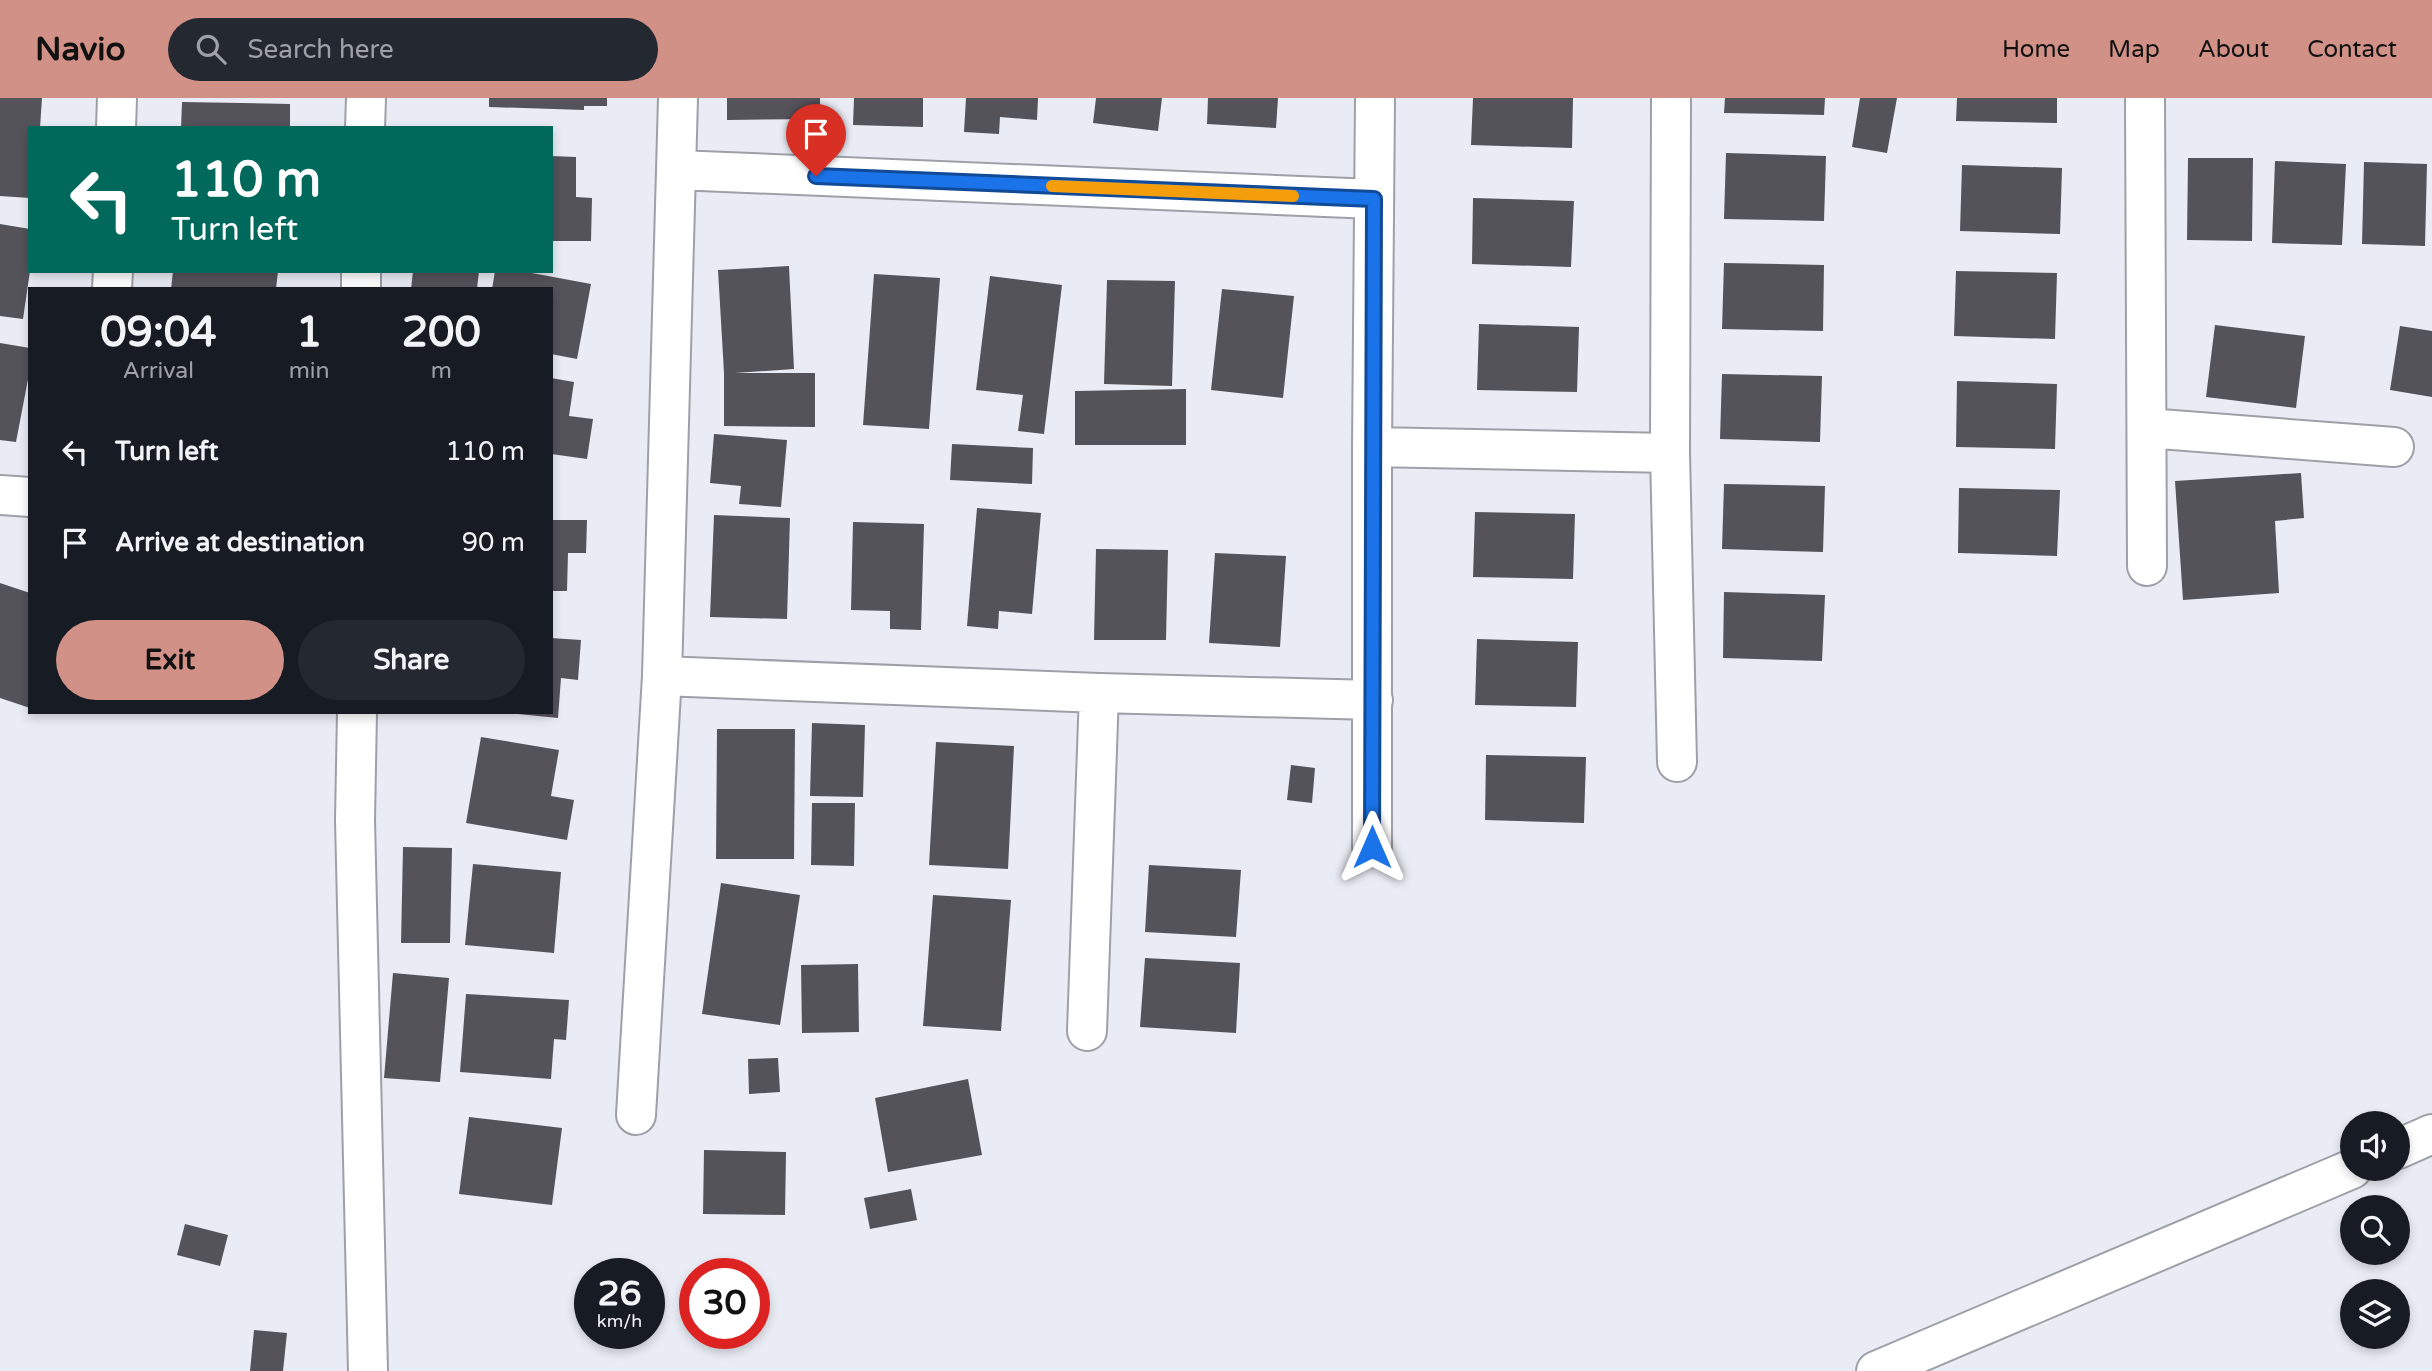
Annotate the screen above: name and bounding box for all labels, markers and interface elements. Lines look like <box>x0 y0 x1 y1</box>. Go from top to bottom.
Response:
search box <box>168 18 658 81</box>
text: Navio <box>35 30 126 69</box>
icon: search <box>192 30 230 68</box>
text: Search here <box>248 34 394 65</box>
text: Home <box>2002 35 2070 64</box>
text: Map <box>2108 35 2160 64</box>
text: About <box>2198 35 2269 64</box>
text: Contact <box>2307 35 2397 64</box>
pin <box>786 104 846 176</box>
icon: arrive <box>797 115 835 153</box>
text: 110 m <box>171 151 321 210</box>
icon: left <box>56 154 147 245</box>
text: Turn left <box>171 211 298 249</box>
text: 09:04 <box>100 307 217 358</box>
text: 1 <box>296 307 322 358</box>
text: 200 <box>402 307 481 358</box>
text: Arrival <box>123 357 194 385</box>
text: min <box>289 357 330 385</box>
text: m <box>431 357 452 385</box>
icon: left <box>56 433 94 471</box>
text: Turn left <box>115 436 218 467</box>
text: 110 m <box>445 436 525 467</box>
icon: arrive <box>56 524 94 562</box>
text: Arrive at destination <box>115 527 365 558</box>
text: 90 m <box>462 527 525 558</box>
button: Exit <box>56 620 284 700</box>
button: Share <box>298 620 525 700</box>
position arrow <box>1335 810 1409 884</box>
map controls <box>2340 1111 2410 1349</box>
button: sound <box>2340 1111 2410 1181</box>
button: search <box>2340 1195 2410 1265</box>
speed limit sign: 30 <box>679 1258 770 1349</box>
text: 26 <box>598 1273 641 1315</box>
button: layers <box>2340 1279 2410 1349</box>
text: km/h <box>597 1310 642 1332</box>

